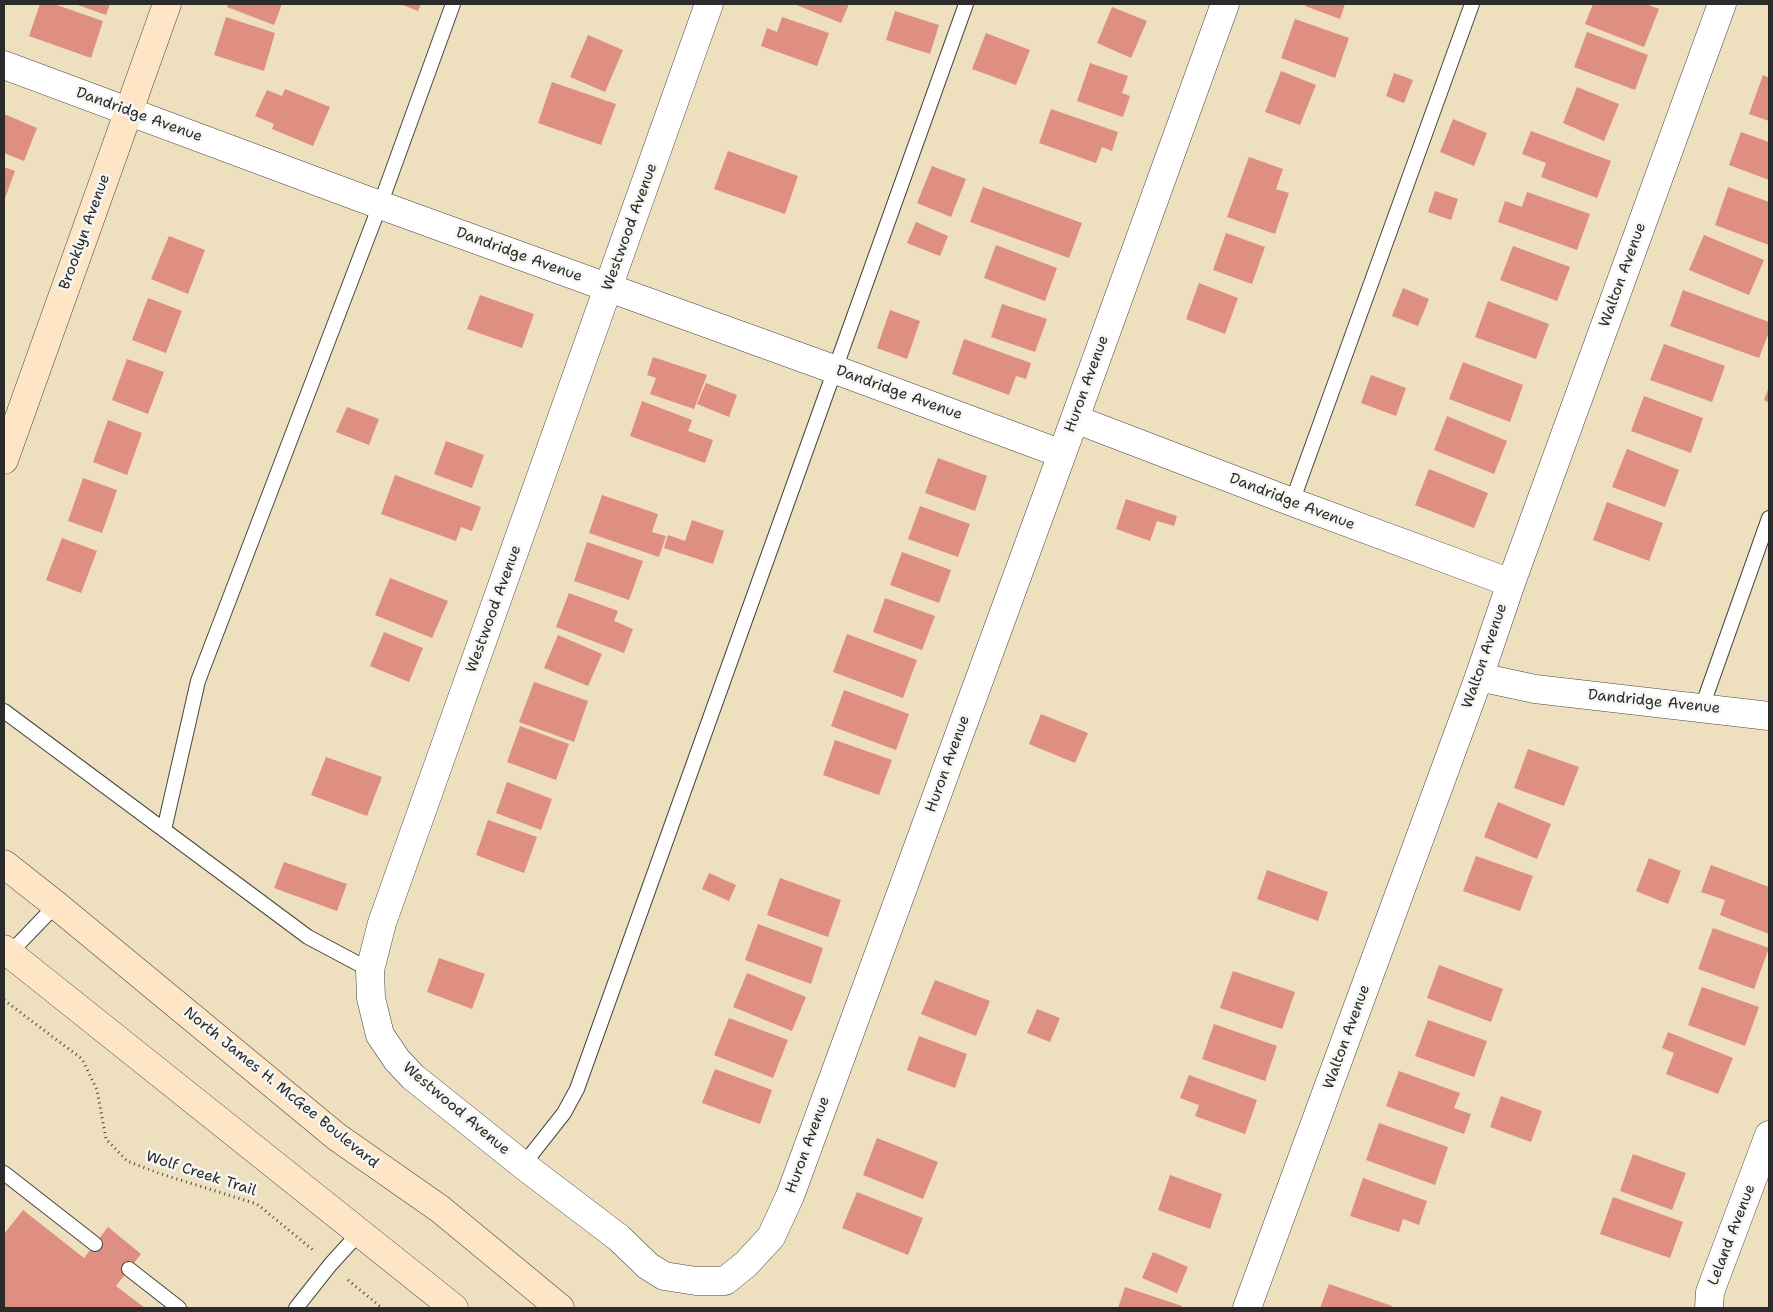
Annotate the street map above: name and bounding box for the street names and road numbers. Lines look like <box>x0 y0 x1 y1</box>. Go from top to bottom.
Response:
street label: Dandridge Avenue <box>73 84 205 146</box>
street label: Westwood Avenue <box>599 161 661 293</box>
street label: Brooklyn Avenue <box>56 172 114 292</box>
street label: Walton Avenue <box>1596 220 1650 330</box>
street label: Dandridge Avenue <box>453 224 585 286</box>
street label: Huron Avenue <box>1061 333 1113 435</box>
street label: Dandridge Avenue <box>833 362 965 424</box>
street label: Dandridge Avenue <box>1227 470 1357 534</box>
street label: Westwood Avenue <box>463 543 525 675</box>
street label: Walton Avenue <box>1459 601 1511 711</box>
street label: Dandridge Avenue <box>1587 686 1721 718</box>
street label: Huron Avenue <box>922 713 974 815</box>
street label: Walton Avenue <box>1320 982 1374 1092</box>
street label: North James H. McGee Boulevard <box>180 1004 382 1172</box>
street label: Westwood Avenue <box>399 1059 513 1159</box>
street label: Huron Avenue <box>782 1094 834 1196</box>
street label: Wolf Creek Trail <box>143 1148 259 1200</box>
street label: Leland Avenue <box>1704 1182 1760 1288</box>

